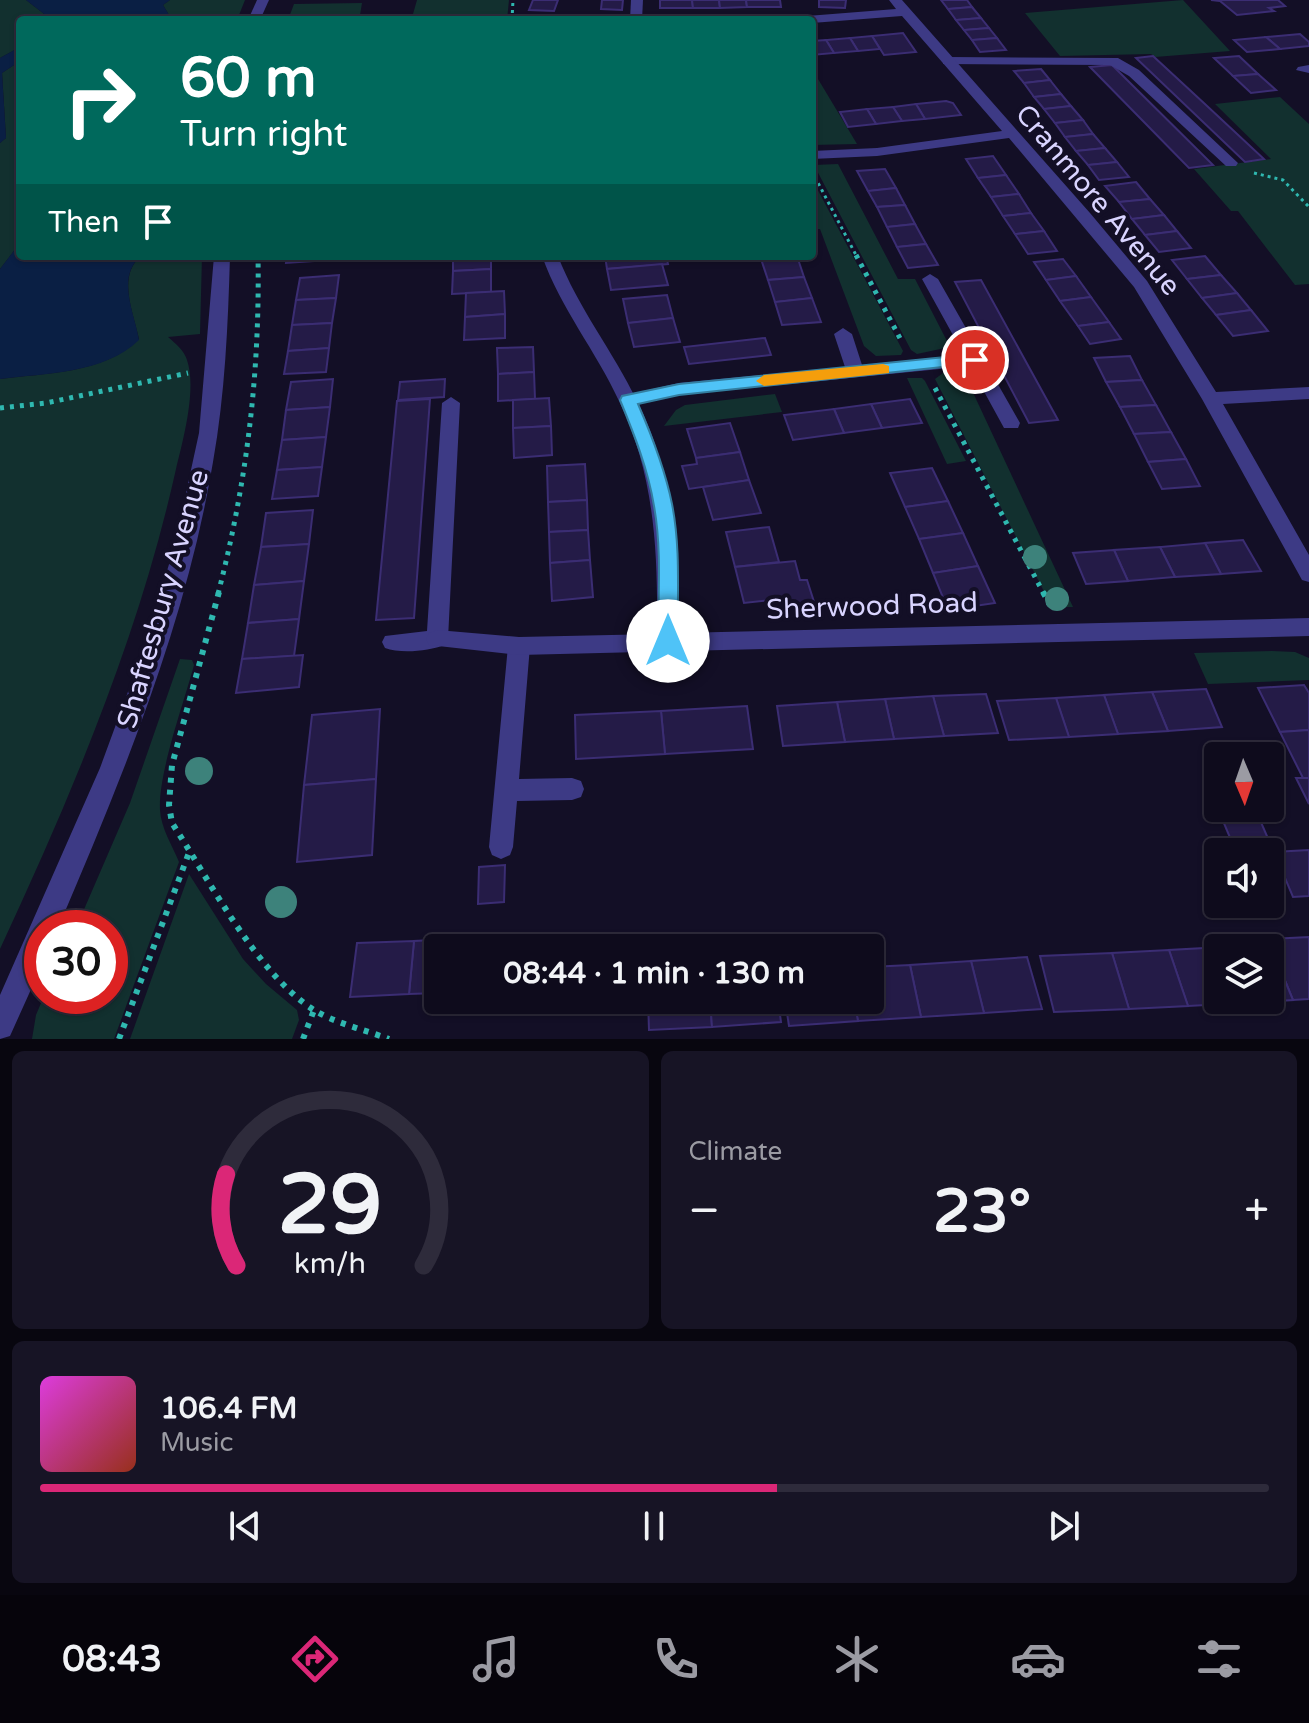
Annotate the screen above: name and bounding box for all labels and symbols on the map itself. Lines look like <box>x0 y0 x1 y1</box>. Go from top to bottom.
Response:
street label: Cranmore Avenue <box>1008 97 1188 303</box>
pin <box>941 326 1009 394</box>
street label: Shaftesbury Avenue <box>110 466 216 732</box>
street label: Sherwood Road <box>765 585 979 627</box>
position arrow <box>626 599 710 683</box>
north arrow <box>1204 742 1284 822</box>
speed limit sign: 30 <box>24 910 128 1014</box>

